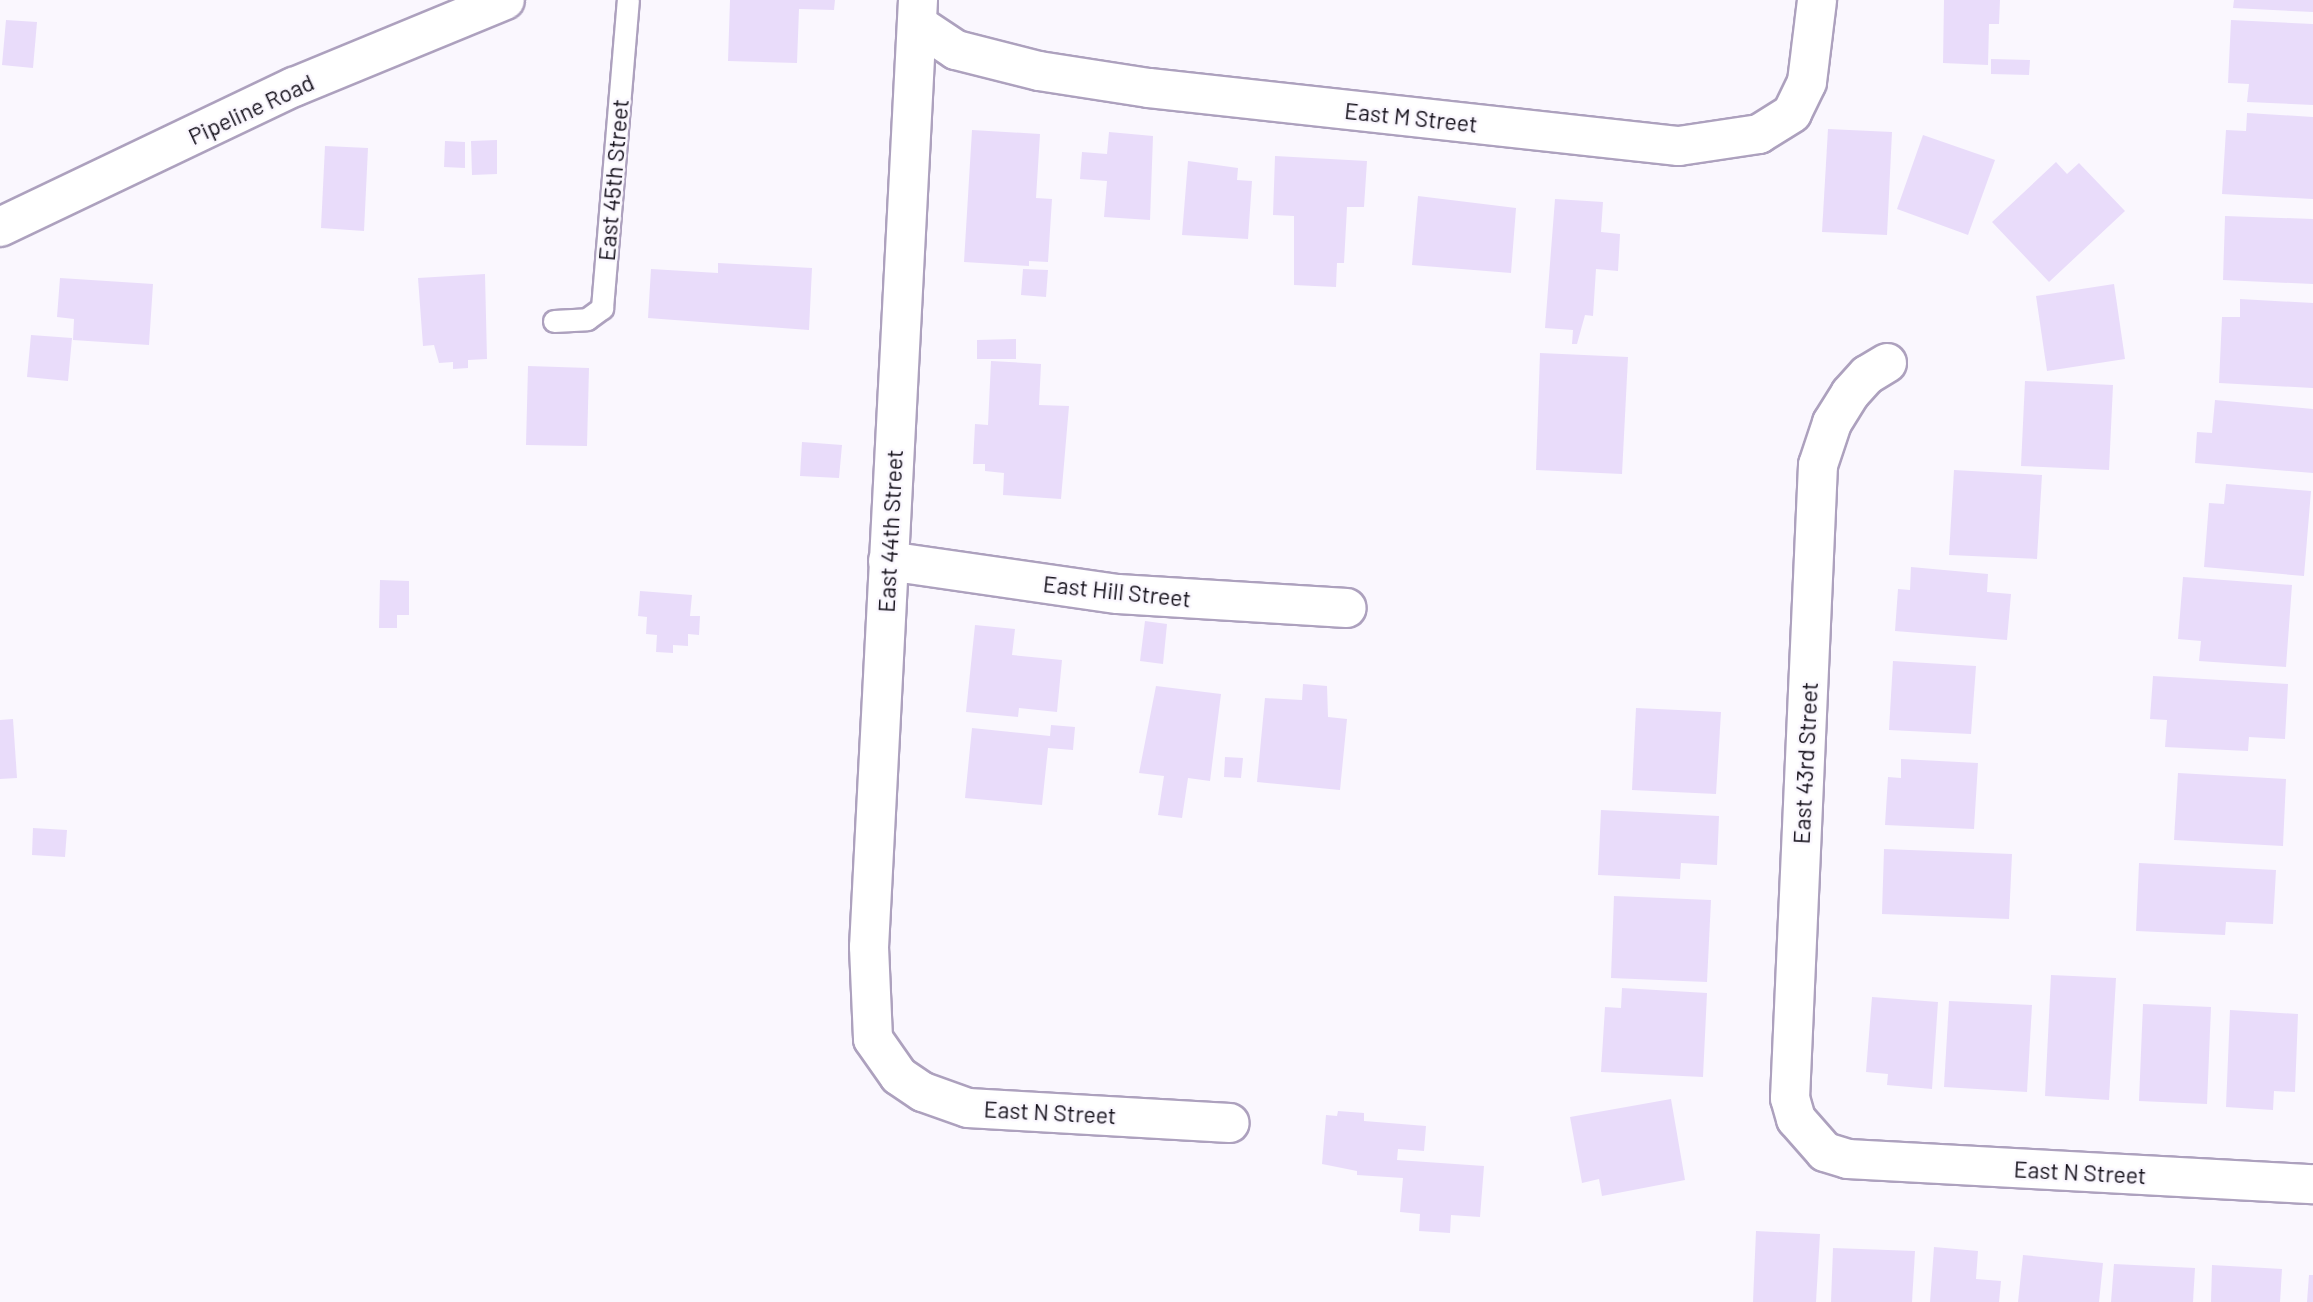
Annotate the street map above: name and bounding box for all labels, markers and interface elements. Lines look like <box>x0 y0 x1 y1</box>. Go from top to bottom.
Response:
street label: Pipeline Road <box>184 68 318 150</box>
street label: East M Street <box>1343 96 1479 138</box>
street label: East 45th Street <box>592 98 634 262</box>
street label: East 44th Street <box>872 449 908 613</box>
street label: East Hill Street <box>1042 570 1192 612</box>
street label: East 43rd Street <box>1787 681 1823 845</box>
street label: East N Street <box>983 1095 1117 1129</box>
street label: East N Street <box>2013 1155 2147 1189</box>

